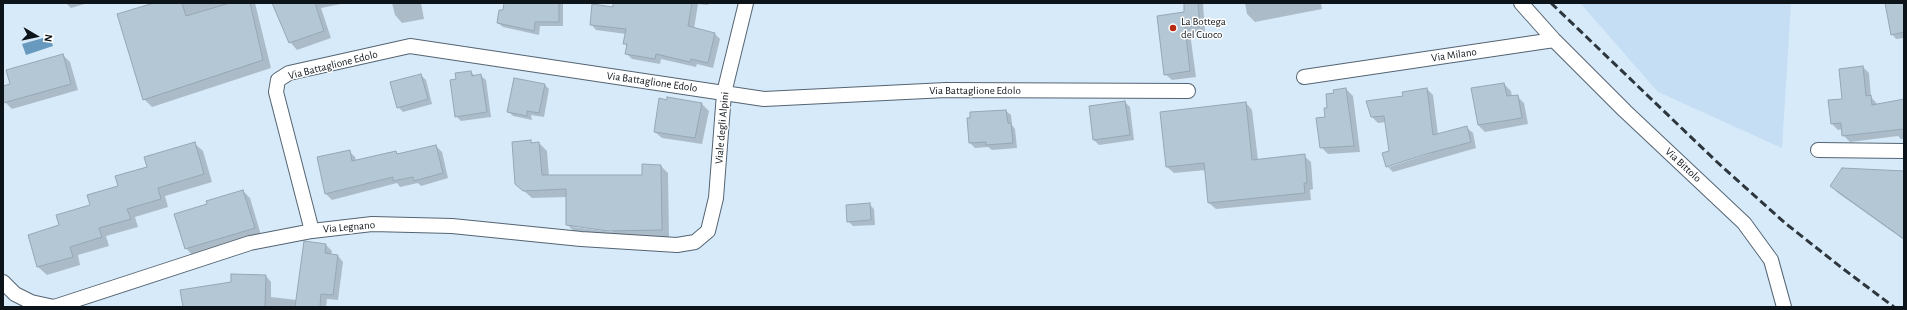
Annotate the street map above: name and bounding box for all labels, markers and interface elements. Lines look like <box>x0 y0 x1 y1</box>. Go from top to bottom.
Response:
place label: La Bottega del Cuoco <box>1181 15 1226 41</box>
north arrow <box>16 16 56 56</box>
marker: La Bottega del Cuoco <box>1168 23 1178 33</box>
text: N <box>42 33 54 43</box>
street label: Via Milano <box>1430 45 1478 65</box>
street label: Via Battaglione Edolo <box>287 48 379 82</box>
street label: Via Battaglione Edolo <box>606 69 698 95</box>
street label: Via Battaglione Edolo <box>929 84 1021 98</box>
street label: Viale degli Alpini <box>712 91 732 165</box>
street label: Via Bittolo <box>1662 145 1704 185</box>
street label: Via Legnano <box>322 218 376 236</box>

